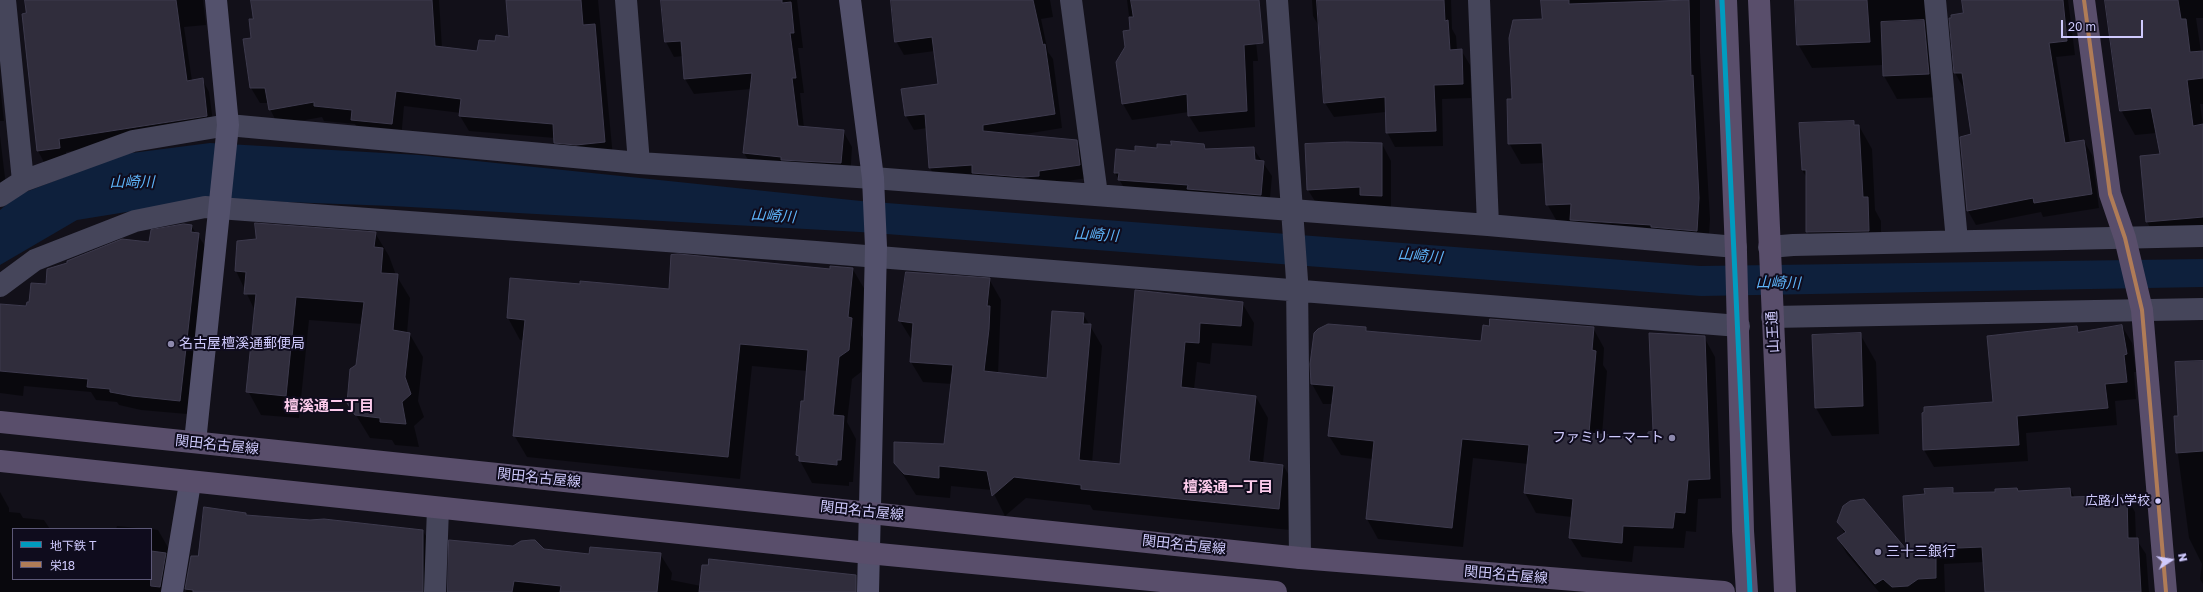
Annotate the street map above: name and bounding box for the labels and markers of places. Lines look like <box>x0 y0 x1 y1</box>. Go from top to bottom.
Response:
place label: 名古屋檀溪通郵便局 <box>179 336 305 352</box>
marker: 名古屋檀溪通郵便局 <box>166 339 176 349</box>
place label: ファミリーマート <box>1552 430 1664 446</box>
marker: ファミリーマート <box>1667 433 1677 443</box>
place label: 広路小学校 <box>2085 493 2150 509</box>
marker: 広路小学校 <box>2153 496 2163 506</box>
place label: 三十三銀行 <box>1886 544 1956 560</box>
marker: 三十三銀行 <box>1873 547 1883 557</box>

